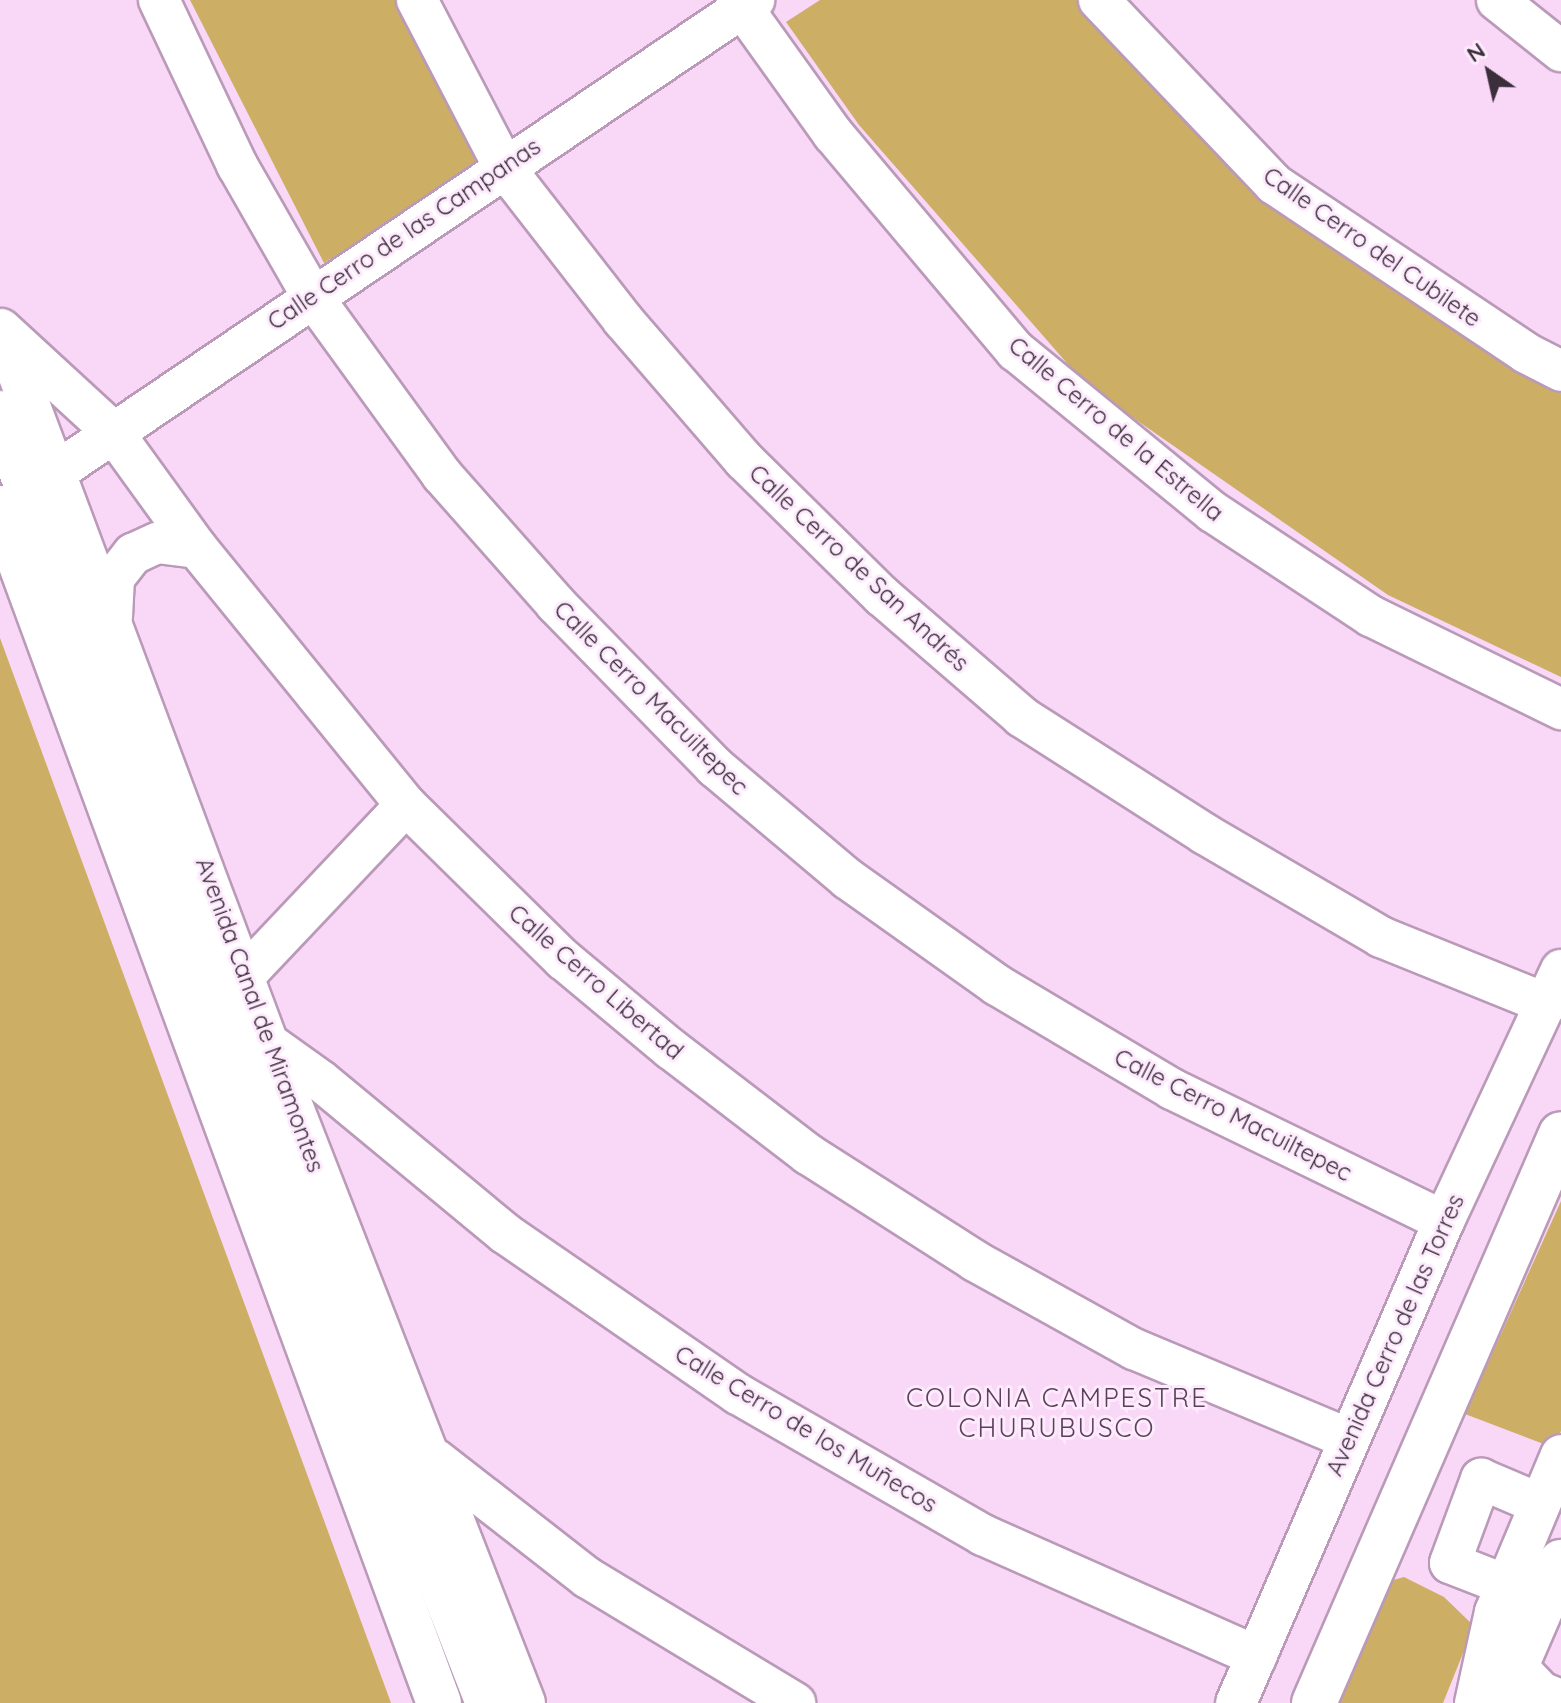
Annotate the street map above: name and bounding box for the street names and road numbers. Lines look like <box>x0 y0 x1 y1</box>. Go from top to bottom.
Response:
street label: Calle Cerro de las Campanas <box>262 132 546 336</box>
street label: Calle Cerro del Cubilete <box>1258 161 1486 333</box>
street label: Calle Cerro de la Estrella <box>1003 331 1229 527</box>
street label: Calle Cerro de San Andrés <box>743 459 975 677</box>
street label: Calle Cerro Macuiltepec <box>548 595 754 801</box>
street label: Avenida Canal de Miramontes <box>190 854 330 1176</box>
street label: Calle Cerro Libertad <box>503 898 689 1066</box>
street label: Calle Cerro Macuiltepec <box>1110 1043 1356 1187</box>
street label: Avenida Cerro de las Torres <box>1320 1190 1470 1480</box>
street label: Calle Cerro de los Muñecos <box>670 1339 942 1519</box>

